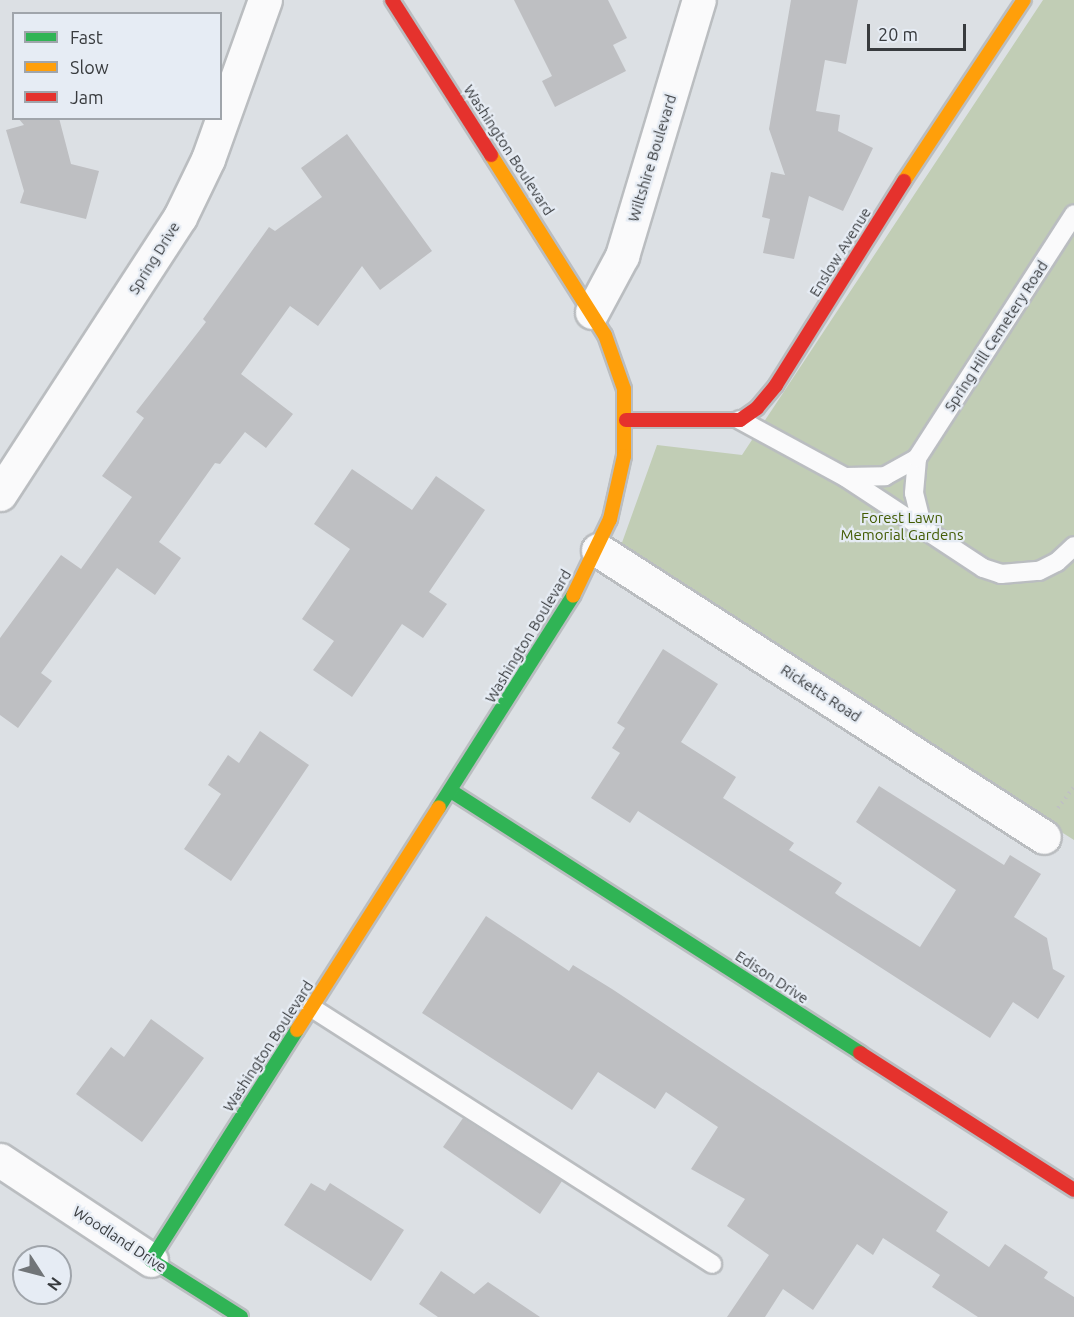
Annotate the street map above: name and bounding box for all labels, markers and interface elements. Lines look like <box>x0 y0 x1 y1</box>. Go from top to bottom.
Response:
legend <box>12 12 222 120</box>
scale bar <box>870 12 969 50</box>
text: 20 m <box>878 24 918 44</box>
text: Fast <box>70 27 103 47</box>
text: Slow <box>70 57 109 77</box>
street label: Washington Boulevard <box>460 81 558 219</box>
text: Jam <box>70 87 104 107</box>
street label: Wiltshire Boulevard <box>624 92 680 224</box>
street label: Enslow Avenue <box>805 204 875 300</box>
street label: Spring Drive <box>125 218 183 298</box>
street label: Spring Hill Cemetery Road <box>941 257 1051 415</box>
park label: Forest Lawn Memorial Gardens <box>841 508 963 543</box>
street label: Washington Boulevard <box>481 566 575 706</box>
street label: Ricketts Road <box>778 660 864 726</box>
street label: Edison Drive <box>732 947 812 1007</box>
street label: Washington Boulevard <box>219 977 317 1115</box>
street label: Woodland Drive <box>70 1202 170 1276</box>
north arrow <box>12 1245 72 1305</box>
text: N <box>44 1274 66 1295</box>

